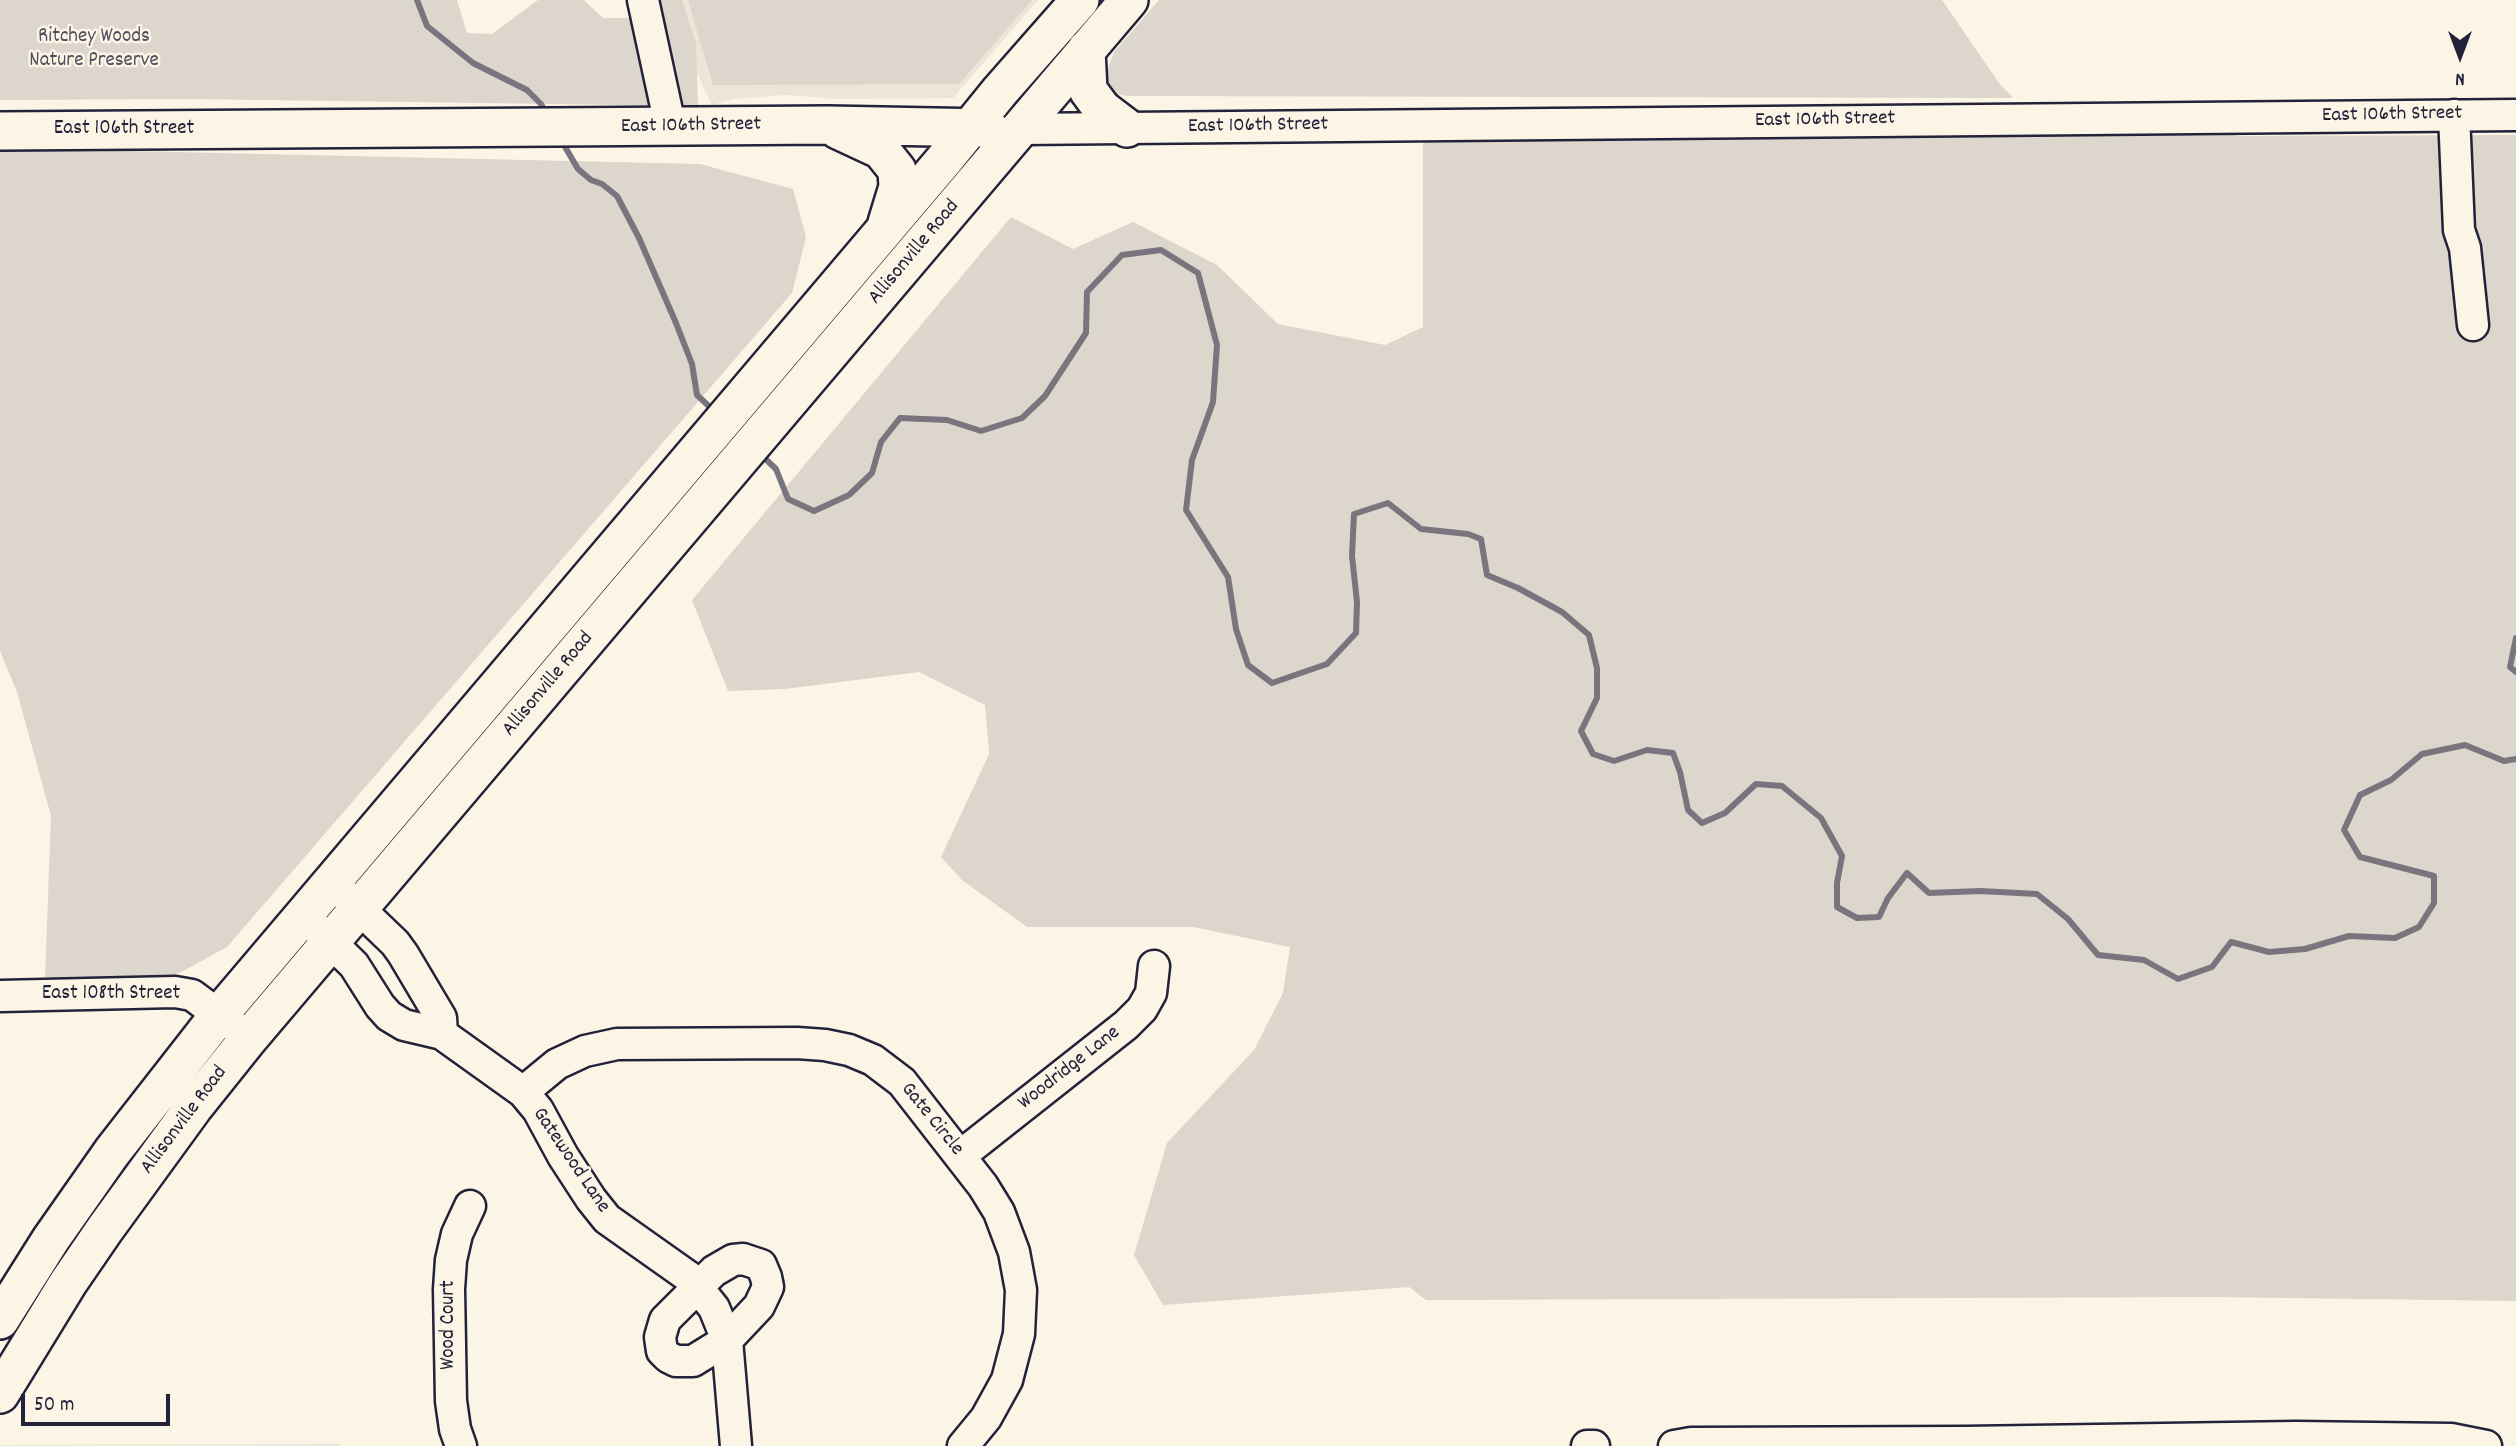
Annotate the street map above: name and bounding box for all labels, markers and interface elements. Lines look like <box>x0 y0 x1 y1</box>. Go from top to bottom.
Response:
north arrow <box>2425 21 2495 91</box>
park label: Ritchey Woods Nature Preserve <box>29 25 159 75</box>
text: N <box>2455 64 2465 91</box>
street label: East 106th Street <box>2322 102 2462 130</box>
street label: East 106th Street <box>1755 107 1895 135</box>
street label: East 106th Street <box>621 113 761 141</box>
street label: East 106th Street <box>1188 113 1328 141</box>
street label: East 106th Street <box>54 117 194 143</box>
street label: Allisonville Road <box>864 195 966 311</box>
street label: Allisonville Road <box>498 627 600 743</box>
street label: East 108th Street <box>42 982 180 1008</box>
street label: Woodridge Lane <box>1014 1021 1126 1117</box>
street label: Allisonville Road <box>136 1062 234 1180</box>
street label: Gate Circle <box>894 1078 968 1162</box>
street label: Gatewood Lane <box>526 1104 614 1218</box>
street label: Wood Court <box>437 1280 463 1370</box>
scale bar <box>24 1380 173 1424</box>
text: 50 m <box>34 1391 74 1421</box>

